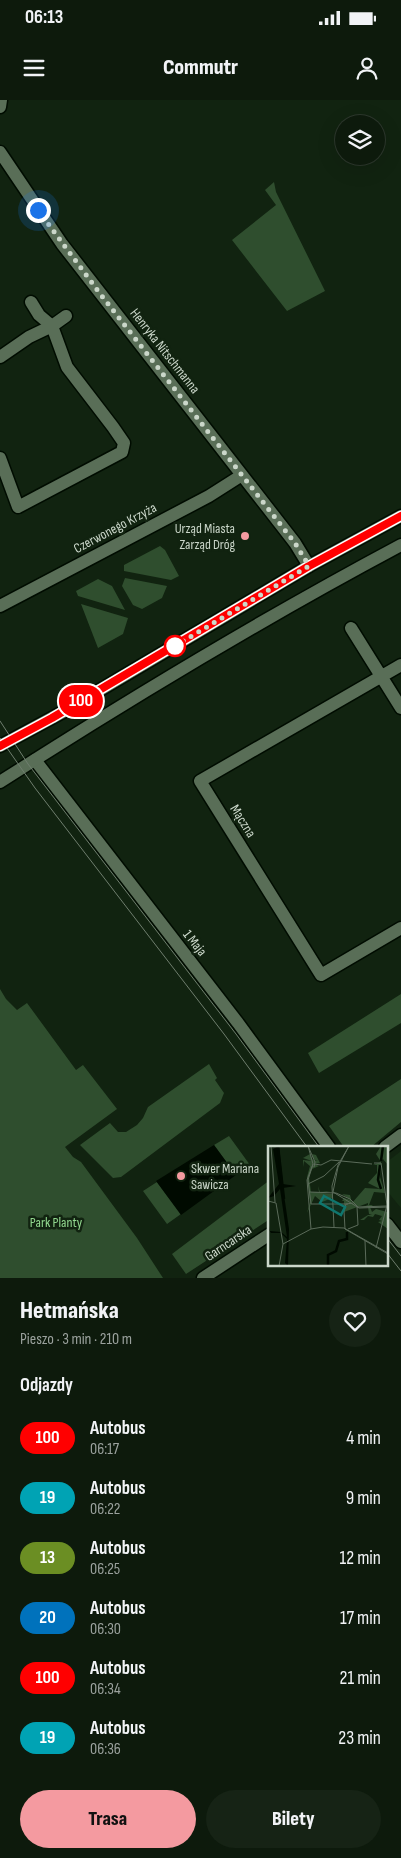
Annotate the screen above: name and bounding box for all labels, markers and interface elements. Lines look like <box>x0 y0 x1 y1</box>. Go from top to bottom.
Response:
text: 06:13 <box>25 6 63 29</box>
icon: menu <box>20 54 48 82</box>
text: Commutr <box>163 54 238 81</box>
icon: person <box>353 54 381 82</box>
map controls <box>335 115 385 165</box>
button: layers <box>335 115 385 165</box>
your location <box>26 198 51 223</box>
street label: Henryka Nitschmanna <box>126 305 204 397</box>
street label: Czerwonego Krzyża <box>71 499 159 557</box>
place label: Urząd Miasta Zarząd Dróg <box>175 520 235 553</box>
marker: Urząd Miasta Zarząd Dróg <box>239 530 251 542</box>
unlabelled marker <box>164 635 186 657</box>
line badge: 100 <box>52 685 110 717</box>
text: 100 <box>69 690 93 711</box>
street label: Mączna <box>226 801 260 841</box>
street label: 1 Maja <box>179 926 211 960</box>
inset map <box>268 1146 388 1266</box>
place label: Skwer Mariana Sawicza <box>191 1160 259 1193</box>
marker: Skwer Mariana Sawicza <box>175 1170 187 1182</box>
park label: Park Planty <box>30 1214 83 1231</box>
street label: Garncarska <box>201 1221 255 1265</box>
button: heart <box>329 1295 381 1347</box>
text: Hetmańska <box>20 1296 119 1325</box>
text: Pieszo · 3 min · 210 m <box>20 1330 132 1349</box>
text: Odjazdy <box>20 1374 73 1397</box>
text: Autobus <box>90 1417 146 1440</box>
text: 100 <box>35 1427 60 1448</box>
text: 4 min <box>346 1427 381 1450</box>
text: 06:17 <box>90 1440 119 1459</box>
text: Autobus <box>90 1477 146 1500</box>
text: 19 <box>40 1487 55 1508</box>
text: 9 min <box>346 1487 381 1510</box>
text: 06:22 <box>90 1500 120 1519</box>
text: Autobus <box>90 1537 146 1560</box>
text: 13 <box>40 1547 55 1568</box>
text: 12 min <box>339 1547 381 1570</box>
text: 06:25 <box>90 1560 120 1579</box>
text: Autobus <box>90 1597 146 1620</box>
text: 20 <box>39 1607 56 1628</box>
text: 17 min <box>340 1607 381 1630</box>
text: 06:30 <box>90 1620 121 1639</box>
text: Autobus <box>90 1657 146 1680</box>
text: 100 <box>35 1667 60 1688</box>
text: 21 min <box>340 1667 381 1690</box>
text: 06:34 <box>90 1680 121 1699</box>
text: Autobus <box>90 1717 146 1740</box>
text: 19 <box>40 1727 55 1748</box>
text: 23 min <box>338 1727 381 1750</box>
text: 06:36 <box>90 1740 121 1759</box>
button: Trasa <box>20 1790 196 1848</box>
button: Bilety <box>206 1790 381 1848</box>

